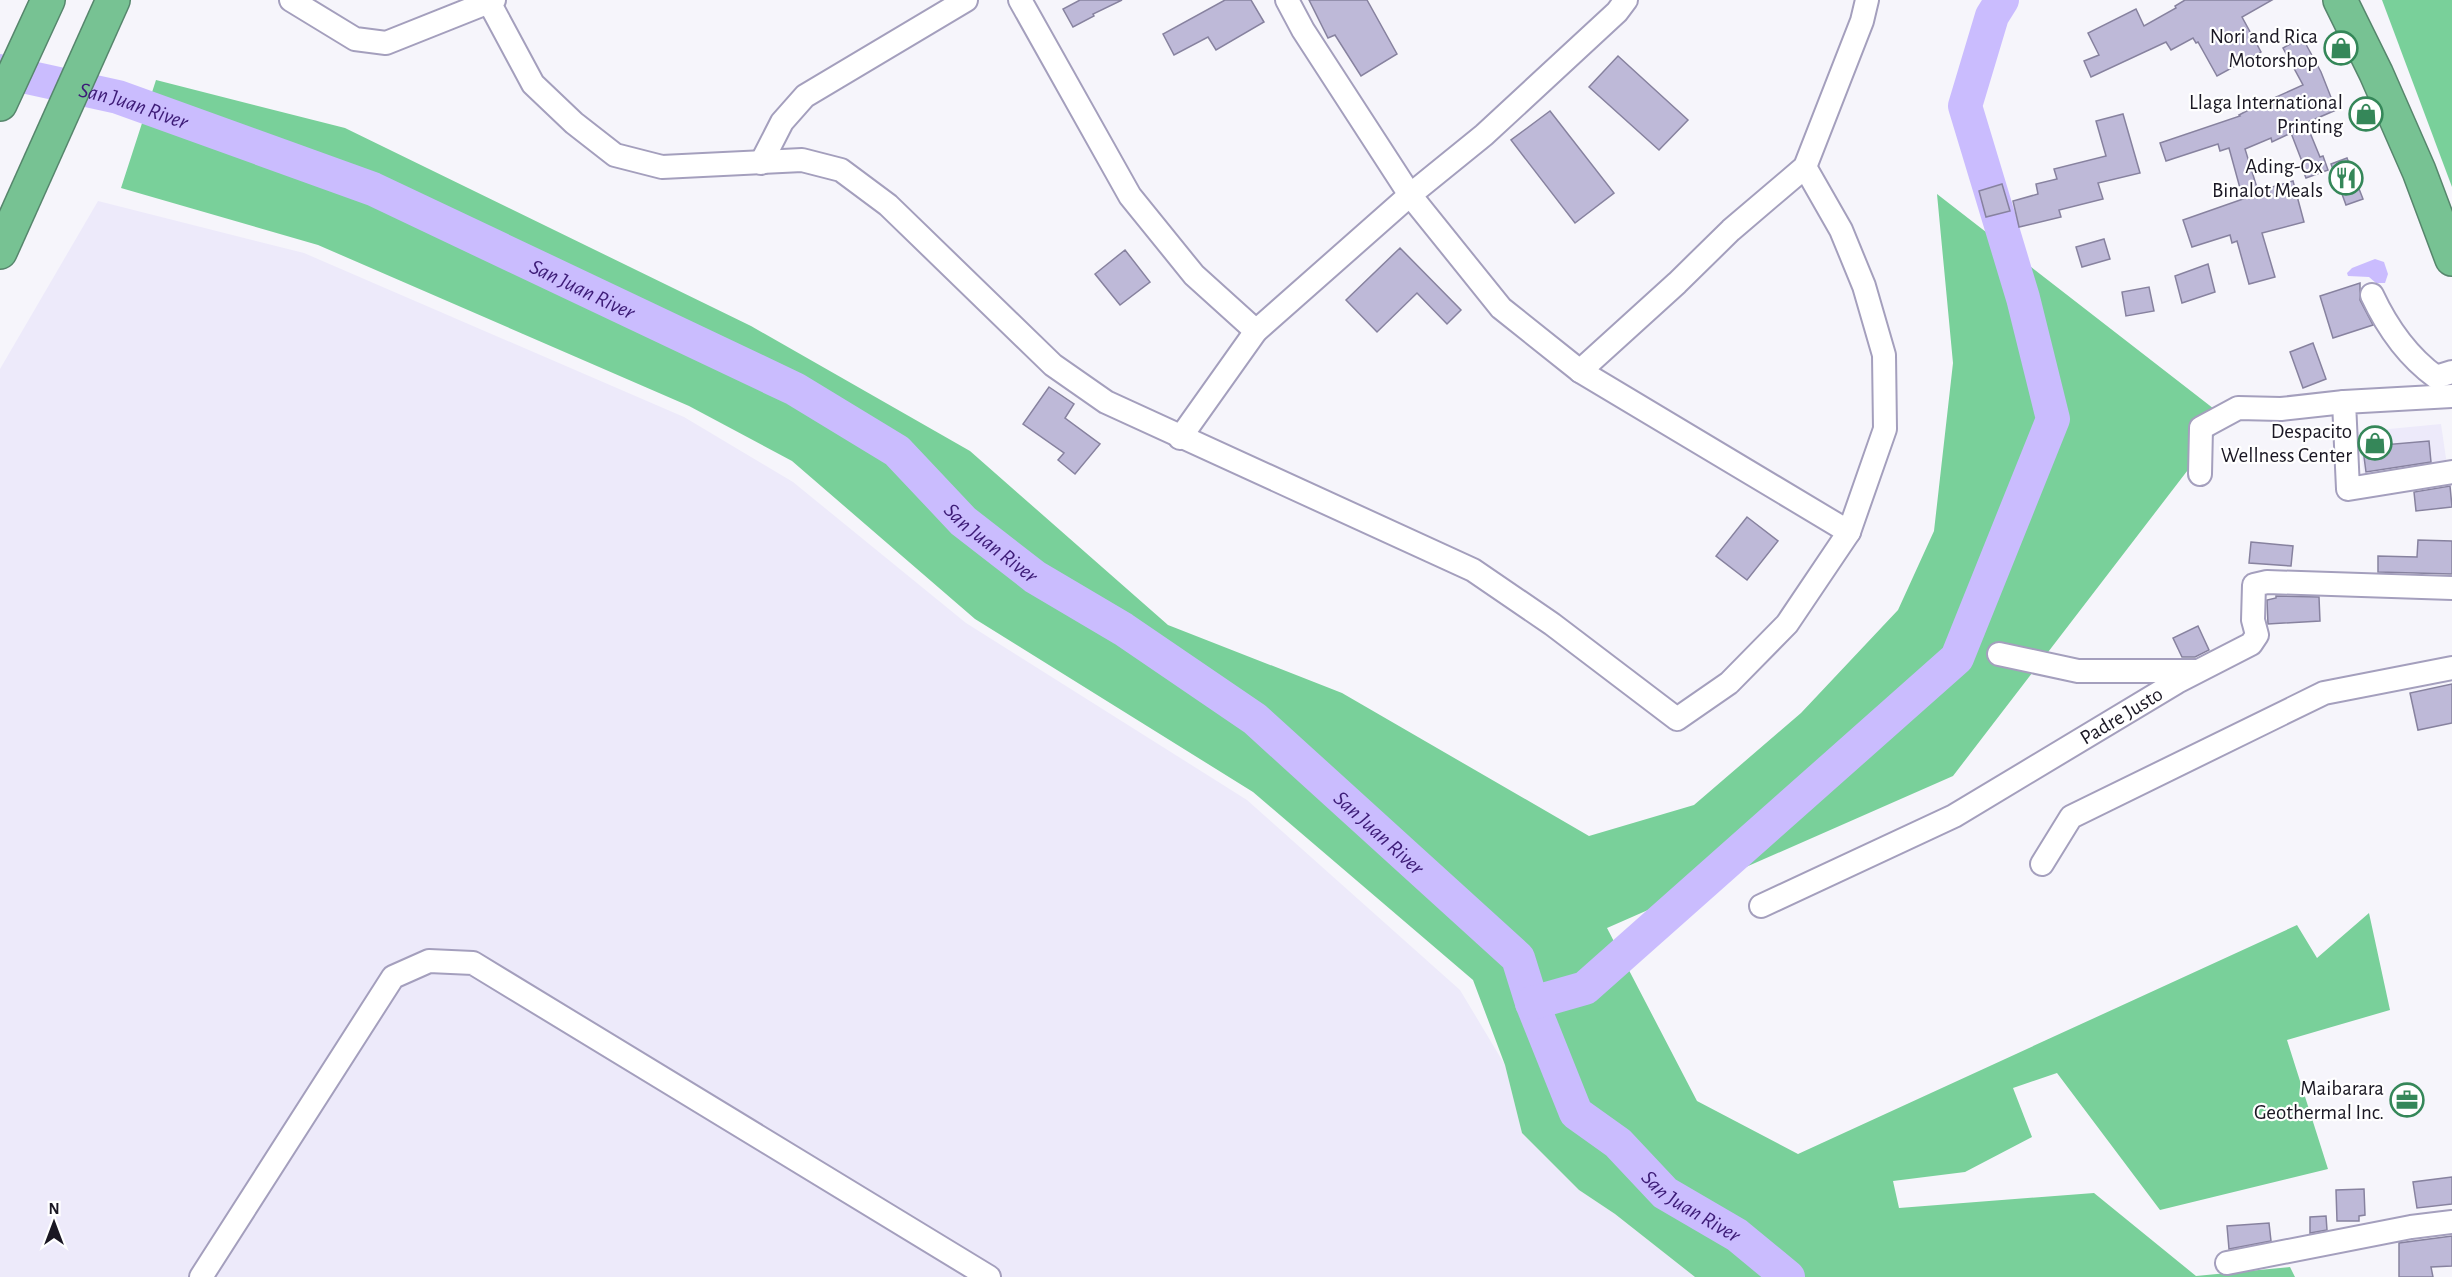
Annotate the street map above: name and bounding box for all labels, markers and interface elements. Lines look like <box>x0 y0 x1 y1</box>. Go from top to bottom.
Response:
place label: Nori and Rica Motorshop <box>2210 26 2318 71</box>
shop icon: Nori and Rica Motorshop <box>2323 30 2359 66</box>
water label: San Juan River <box>77 79 192 134</box>
place label: Llaga International Printing <box>2189 92 2344 137</box>
shop icon: Llaga International Printing <box>2348 96 2384 132</box>
place label: Ading-Ox Binalot Meals <box>2212 156 2323 201</box>
restaurant icon: Ading-Ox Binalot Meals <box>2328 160 2364 196</box>
water label: San Juan River <box>526 255 639 324</box>
place label: Despacito Wellness Center <box>2221 421 2352 466</box>
shop icon: Despacito Wellness Center <box>2357 425 2393 461</box>
water label: San Juan River <box>940 499 1042 588</box>
street label: Padre Justo <box>2076 683 2166 749</box>
water label: San Juan River <box>1330 787 1429 880</box>
place label: Maibarara Geothermal Inc. <box>2254 1078 2384 1123</box>
office icon: Maibarara Geothermal Inc. <box>2389 1082 2425 1118</box>
water label: San Juan River <box>1637 1166 1745 1247</box>
north arrow <box>24 1193 84 1253</box>
text: N <box>48 1201 60 1217</box>

